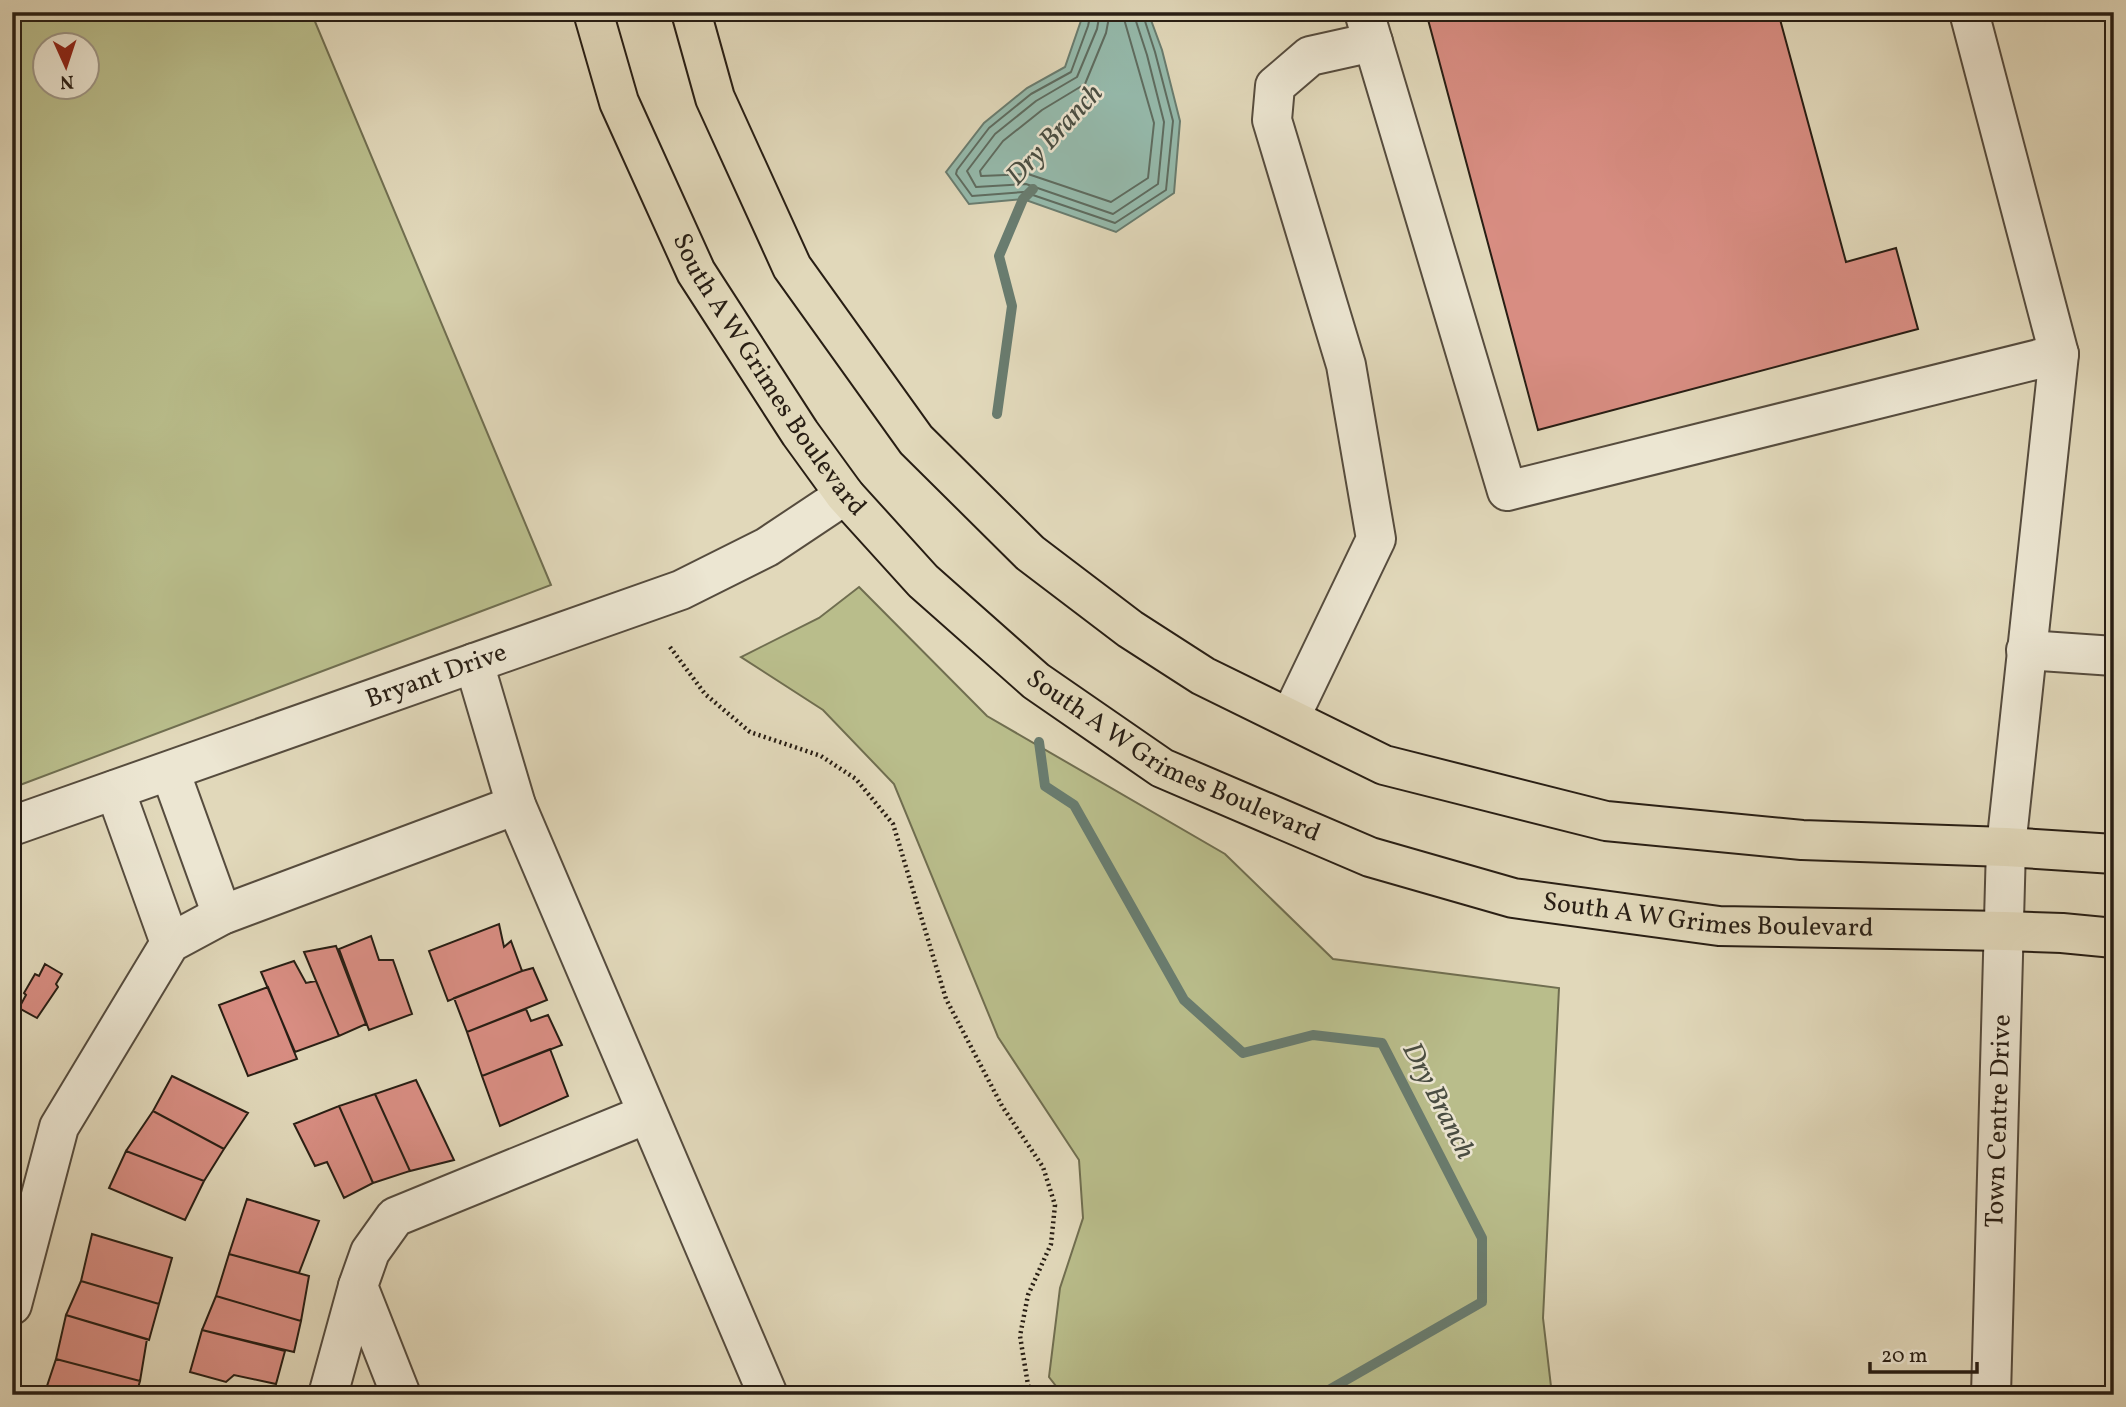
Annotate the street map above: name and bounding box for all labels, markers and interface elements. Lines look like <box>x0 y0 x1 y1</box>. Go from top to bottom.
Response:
north arrow <box>32 32 102 102</box>
text: N <box>59 68 74 94</box>
water label: Dry Branch <box>997 75 1113 195</box>
street label: South A W Grimes Boulevard <box>663 228 874 525</box>
street label: Bryant Drive <box>361 635 512 718</box>
street label: South A W Grimes Boulevard <box>1018 662 1326 852</box>
street label: South A W Grimes Boulevard <box>1540 884 1874 947</box>
street label: Town Centre Drive <box>1977 1014 2021 1228</box>
water label: Dry Branch <box>1392 1036 1484 1166</box>
scale bar <box>1870 1330 1977 1374</box>
text: 20 m <box>1881 1342 1927 1371</box>

